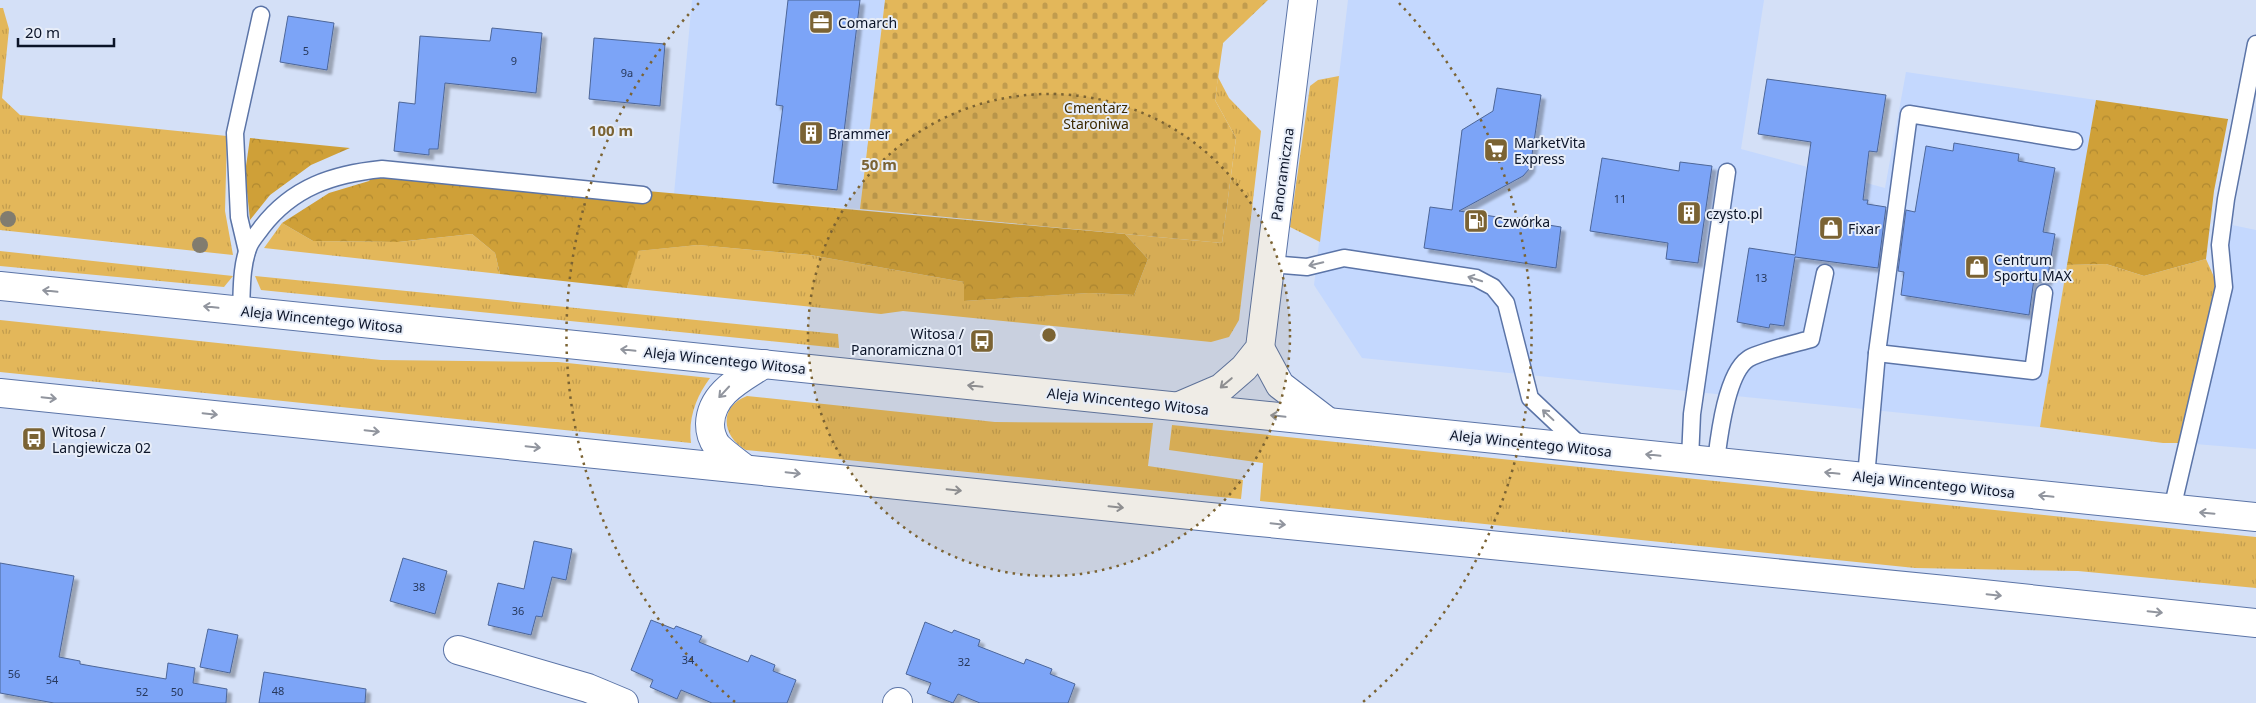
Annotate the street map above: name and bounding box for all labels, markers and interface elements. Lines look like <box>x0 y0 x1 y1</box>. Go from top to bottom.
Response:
office icon: Comarch <box>808 9 834 35</box>
place label: Comarch <box>838 13 897 32</box>
scale bar <box>18 15 114 47</box>
text: 20 m <box>25 22 60 42</box>
house number: 5 <box>303 43 309 58</box>
house number: 9 <box>511 53 517 68</box>
house number: 9a <box>621 65 633 80</box>
park label: Cmentarz Staroniwa <box>1063 98 1129 133</box>
text: 100 m <box>589 120 633 140</box>
building icon: Brammer <box>798 120 824 146</box>
place label: Brammer <box>828 124 891 143</box>
street label: Panoramiczna <box>1266 126 1298 222</box>
place label: MarketVita Express <box>1514 133 1586 168</box>
supermarket icon: MarketVita Express <box>1483 137 1509 163</box>
text: 50 m <box>861 154 897 174</box>
house number: 11 <box>1614 191 1626 206</box>
building icon: czysto.pl <box>1676 200 1702 226</box>
place label: czysto.pl <box>1706 204 1763 223</box>
fuel station icon: Czwórka <box>1463 208 1489 234</box>
place label: Czwórka <box>1494 212 1550 231</box>
shop icon: Fixar <box>1818 215 1844 241</box>
place label: Fixar <box>1848 219 1880 238</box>
place label: Centrum Sportu MAX <box>1994 250 2073 285</box>
shop icon: Centrum Sportu MAX <box>1964 254 1990 280</box>
one-way arrow <box>1308 260 1324 269</box>
house number: 13 <box>1755 270 1767 285</box>
one-way arrow <box>1468 274 1484 284</box>
one-way arrow <box>42 286 58 296</box>
street label: Aleja Wincentego Witosa <box>240 301 404 337</box>
one-way arrow <box>204 302 220 312</box>
place label: Witosa / Panoramiczna 01 <box>851 324 965 359</box>
centre of rings <box>1040 326 1058 344</box>
bus stop icon: Witosa / Panoramiczna 01 <box>969 328 995 354</box>
street label: Aleja Wincentego Witosa <box>643 342 807 378</box>
one-way arrow <box>621 345 637 355</box>
one-way arrow <box>1220 378 1233 389</box>
one-way arrow <box>967 381 983 391</box>
street label: Aleja Wincentego Witosa <box>1046 383 1210 419</box>
one-way arrow <box>718 386 730 398</box>
one-way arrow <box>40 393 56 403</box>
one-way arrow <box>202 409 218 419</box>
one-way arrow <box>1542 409 1554 421</box>
one-way arrow <box>1270 412 1286 421</box>
place label: Witosa / Langiewicza 02 <box>52 422 151 457</box>
street label: Aleja Wincentego Witosa <box>1449 425 1613 461</box>
bus stop icon: Witosa / Langiewicza 02 <box>21 426 47 452</box>
one-way arrow <box>363 426 379 436</box>
one-way arrow <box>525 442 541 452</box>
one-way arrow <box>1645 450 1661 460</box>
street label: Aleja Wincentego Witosa <box>1852 466 2016 502</box>
one-way arrow <box>784 468 800 478</box>
one-way arrow <box>1824 468 1840 478</box>
one-way arrow <box>946 485 962 495</box>
one-way arrow <box>2038 491 2054 501</box>
one-way arrow <box>1108 502 1124 512</box>
one-way arrow <box>2200 508 2216 517</box>
one-way arrow <box>1269 519 1285 529</box>
house number: 38 <box>413 579 425 594</box>
one-way arrow <box>1986 590 2002 600</box>
house number: 36 <box>512 603 524 618</box>
one-way arrow <box>2147 607 2163 617</box>
house number: 34 <box>682 652 695 667</box>
house number: 32 <box>958 654 970 669</box>
house number: 56 <box>8 666 20 681</box>
house number: 54 <box>46 672 59 687</box>
house number: 48 <box>272 683 284 698</box>
house number: 52 <box>136 684 148 699</box>
house number: 50 <box>171 684 183 699</box>

